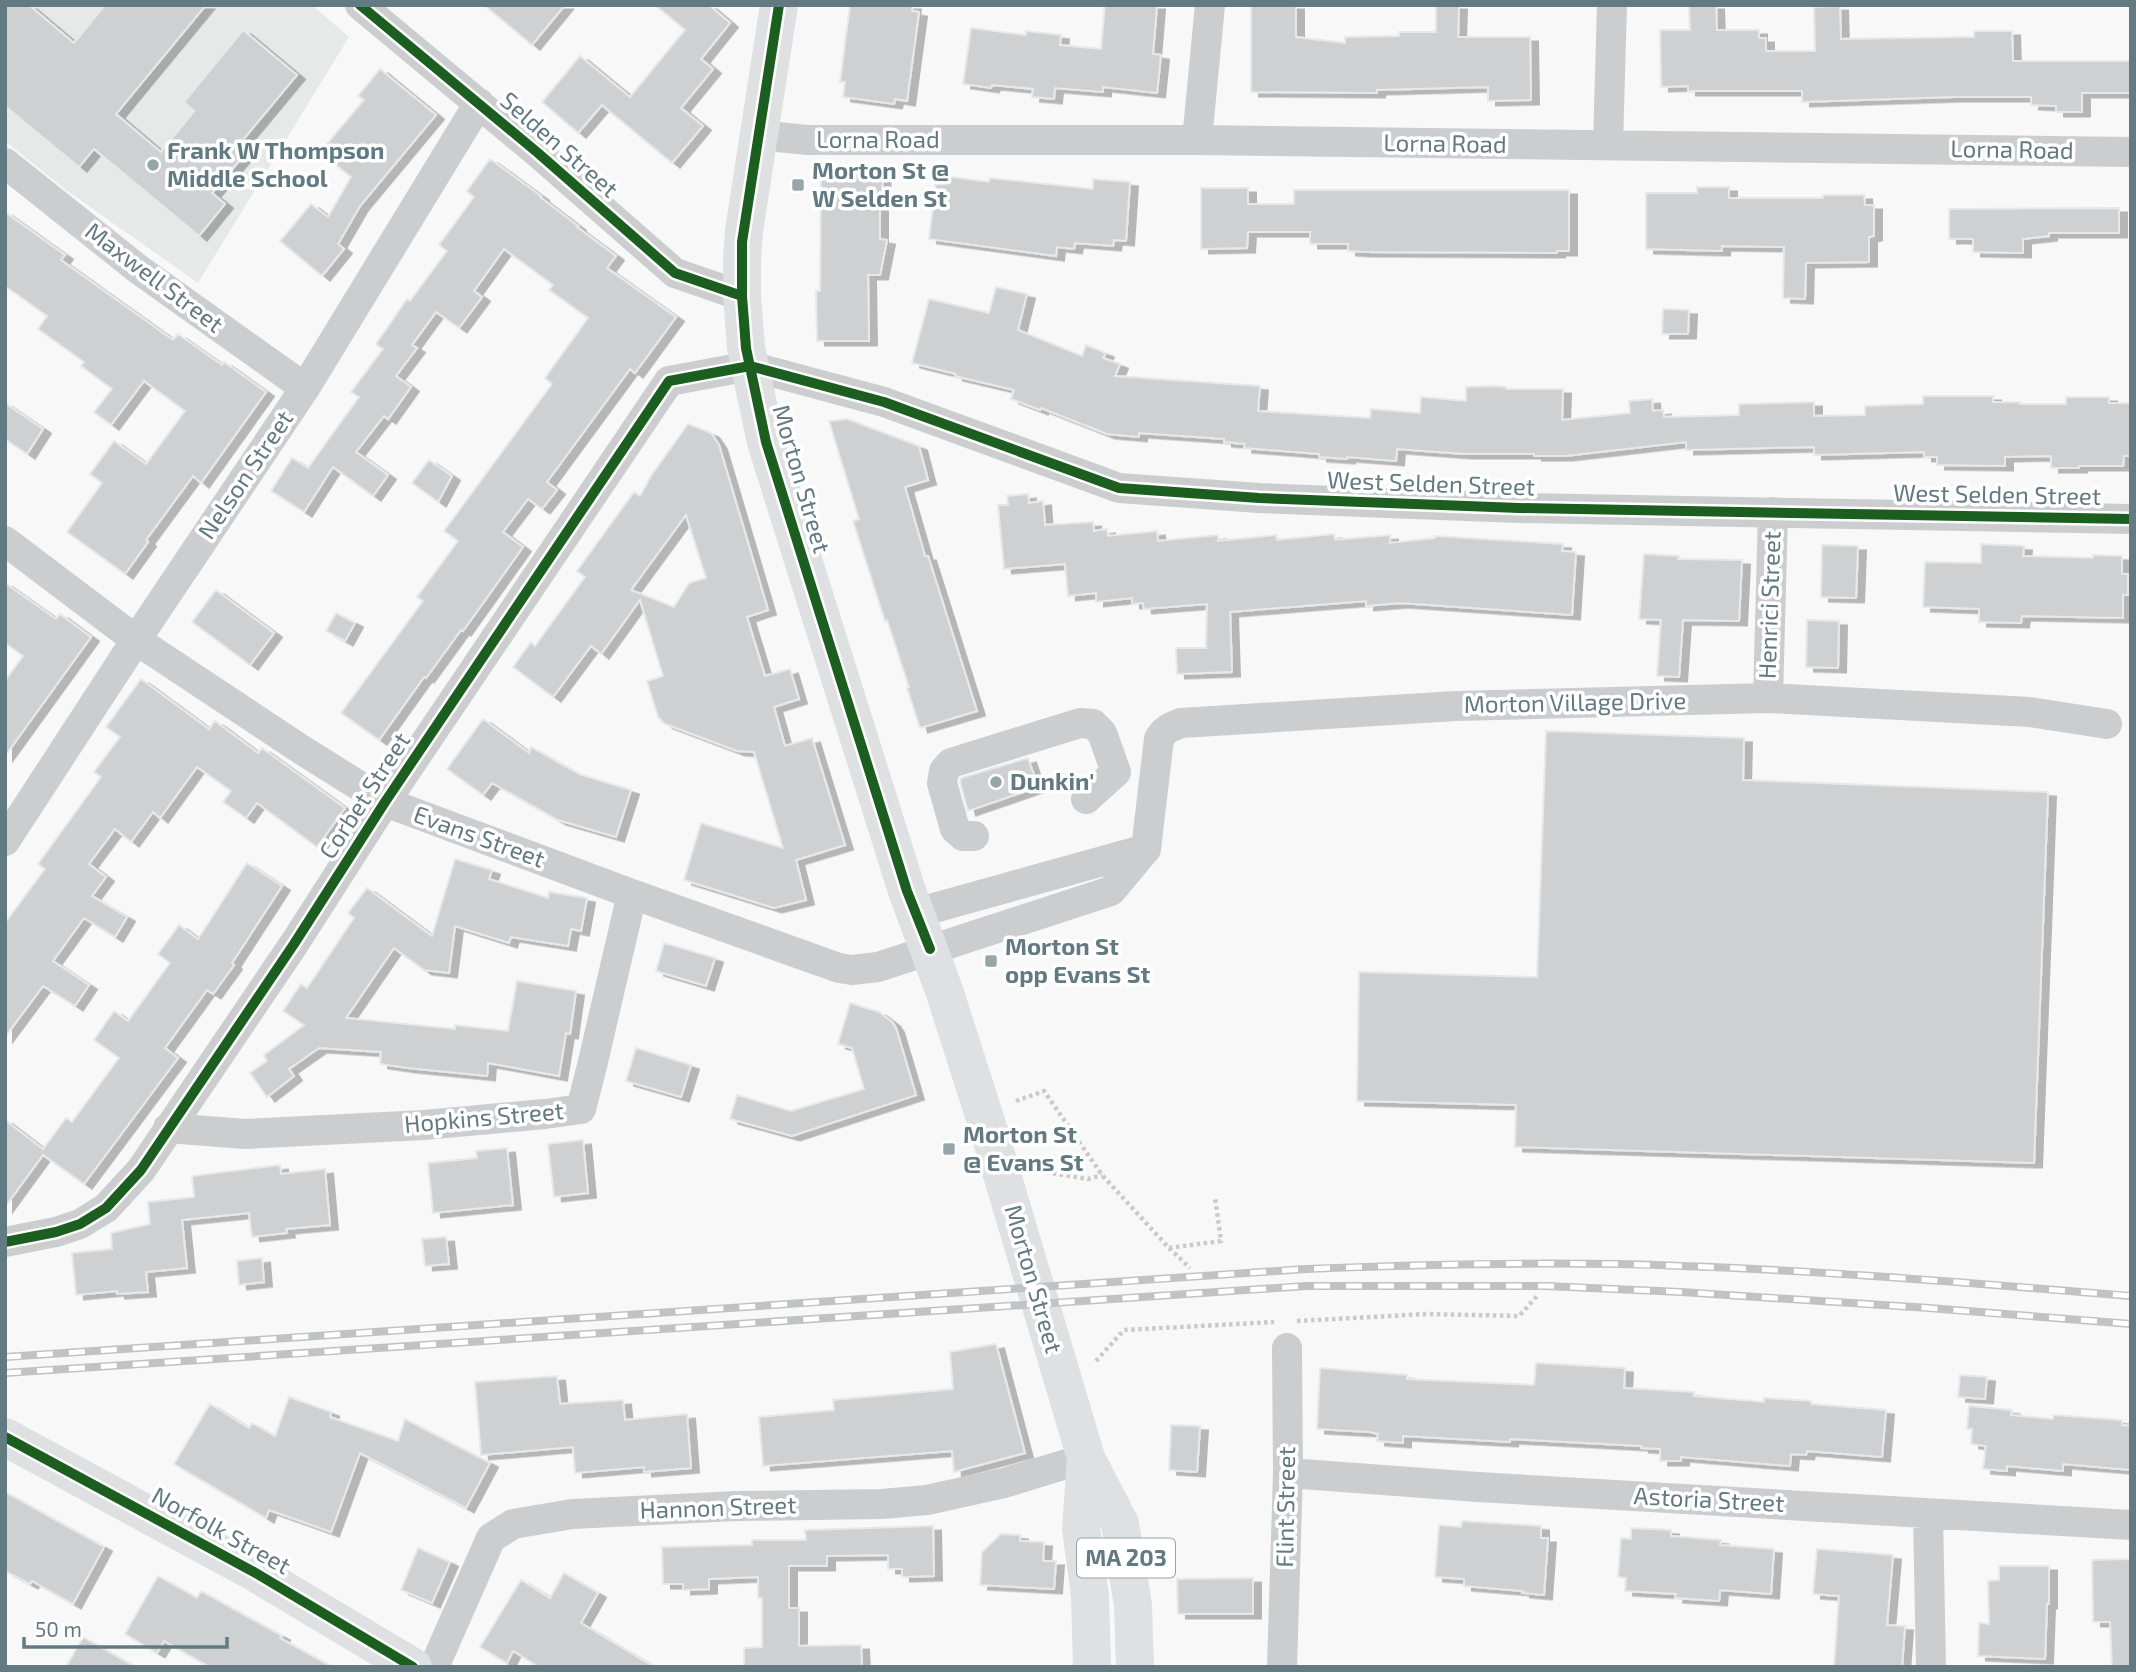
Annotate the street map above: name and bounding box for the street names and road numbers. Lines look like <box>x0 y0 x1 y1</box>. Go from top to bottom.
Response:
street label: Selden Street <box>495 85 625 203</box>
street label: Lorna Road <box>816 124 940 153</box>
street label: Lorna Road <box>1383 127 1507 158</box>
street label: Lorna Road <box>1950 133 2074 164</box>
street label: Maxwell Street <box>80 216 230 338</box>
street label: Morton Street <box>767 401 837 556</box>
street label: Nelson Street <box>191 404 298 544</box>
street label: West Selden Street <box>1327 464 1536 501</box>
street label: West Selden Street <box>1893 477 2101 510</box>
street label: Henrici Street <box>1751 530 1786 680</box>
street label: Morton Village Drive <box>1464 685 1686 718</box>
street label: Corbet Street <box>312 727 415 864</box>
street label: Evans Street <box>410 798 549 873</box>
street label: Hopkins Street <box>403 1095 565 1138</box>
street label: Morton Street <box>999 1201 1069 1356</box>
street label: Flint Street <box>1269 1446 1300 1568</box>
street label: Norfolk Street <box>147 1480 296 1580</box>
street label: Astoria Street <box>1633 1480 1785 1517</box>
street label: Hannon Street <box>639 1489 797 1524</box>
road number: MA 203 <box>1077 1539 1175 1578</box>

